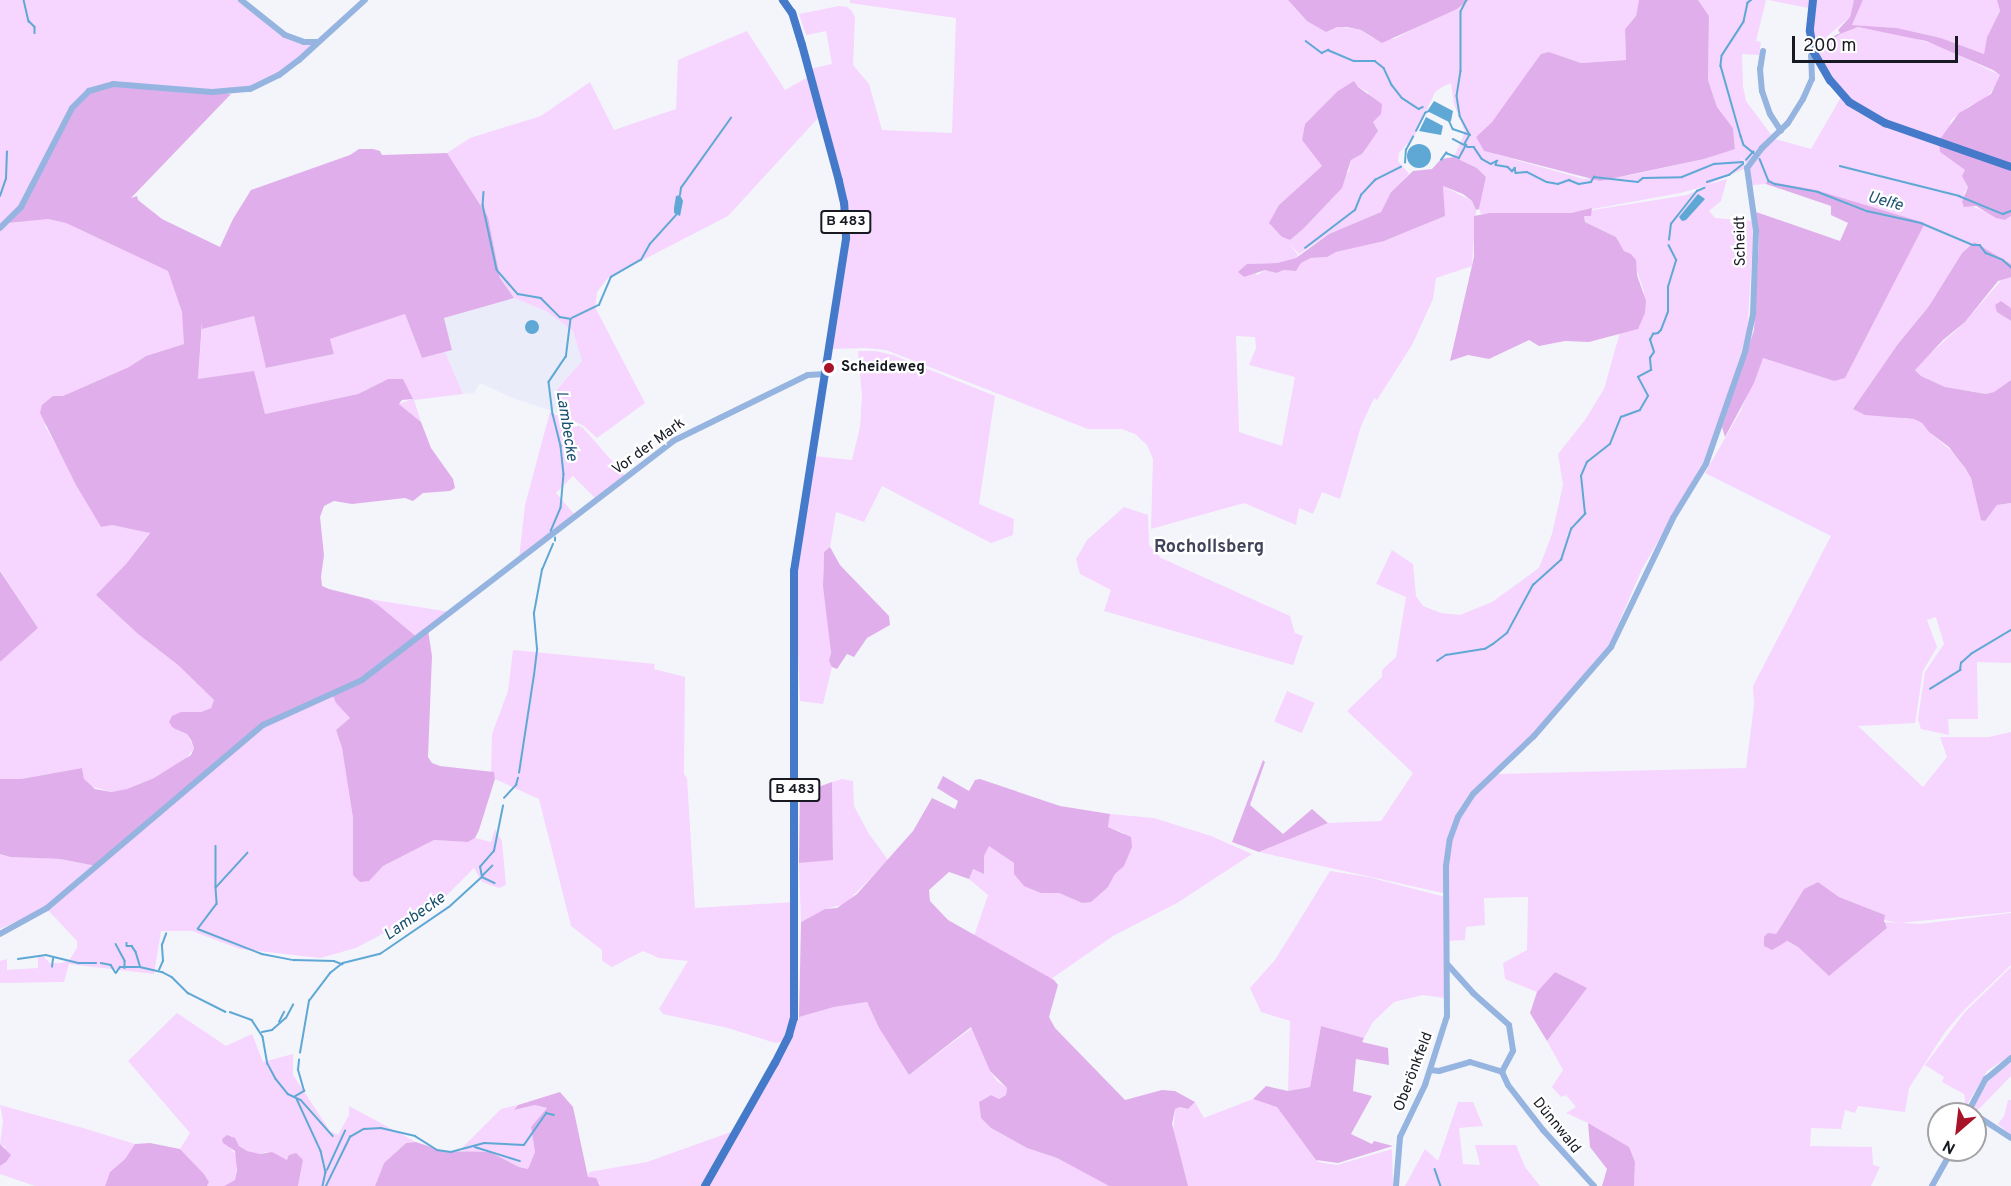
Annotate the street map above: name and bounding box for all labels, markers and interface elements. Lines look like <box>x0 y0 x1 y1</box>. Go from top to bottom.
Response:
scale bar <box>1795 24 1962 62</box>
text: 200 m <box>1803 35 1856 58</box>
water label: Uelfe <box>1865 188 1905 216</box>
road number: B 483 <box>819 211 873 233</box>
street label: Scheidt <box>1732 215 1750 267</box>
place label: Scheideweg <box>841 359 925 377</box>
marker: Scheideweg <box>822 361 836 375</box>
water label: Lambecke <box>551 390 581 462</box>
street label: Vor der Mark <box>609 415 689 479</box>
district label: Rochollsberg <box>1154 537 1264 559</box>
road number: B 483 <box>768 779 822 801</box>
water label: Lambecke <box>381 889 449 945</box>
street label: Oberönkfeld <box>1391 1030 1437 1114</box>
street label: Dünnwald <box>1528 1095 1584 1157</box>
north arrow <box>1927 1102 1987 1162</box>
text: N <box>1940 1135 1959 1158</box>

